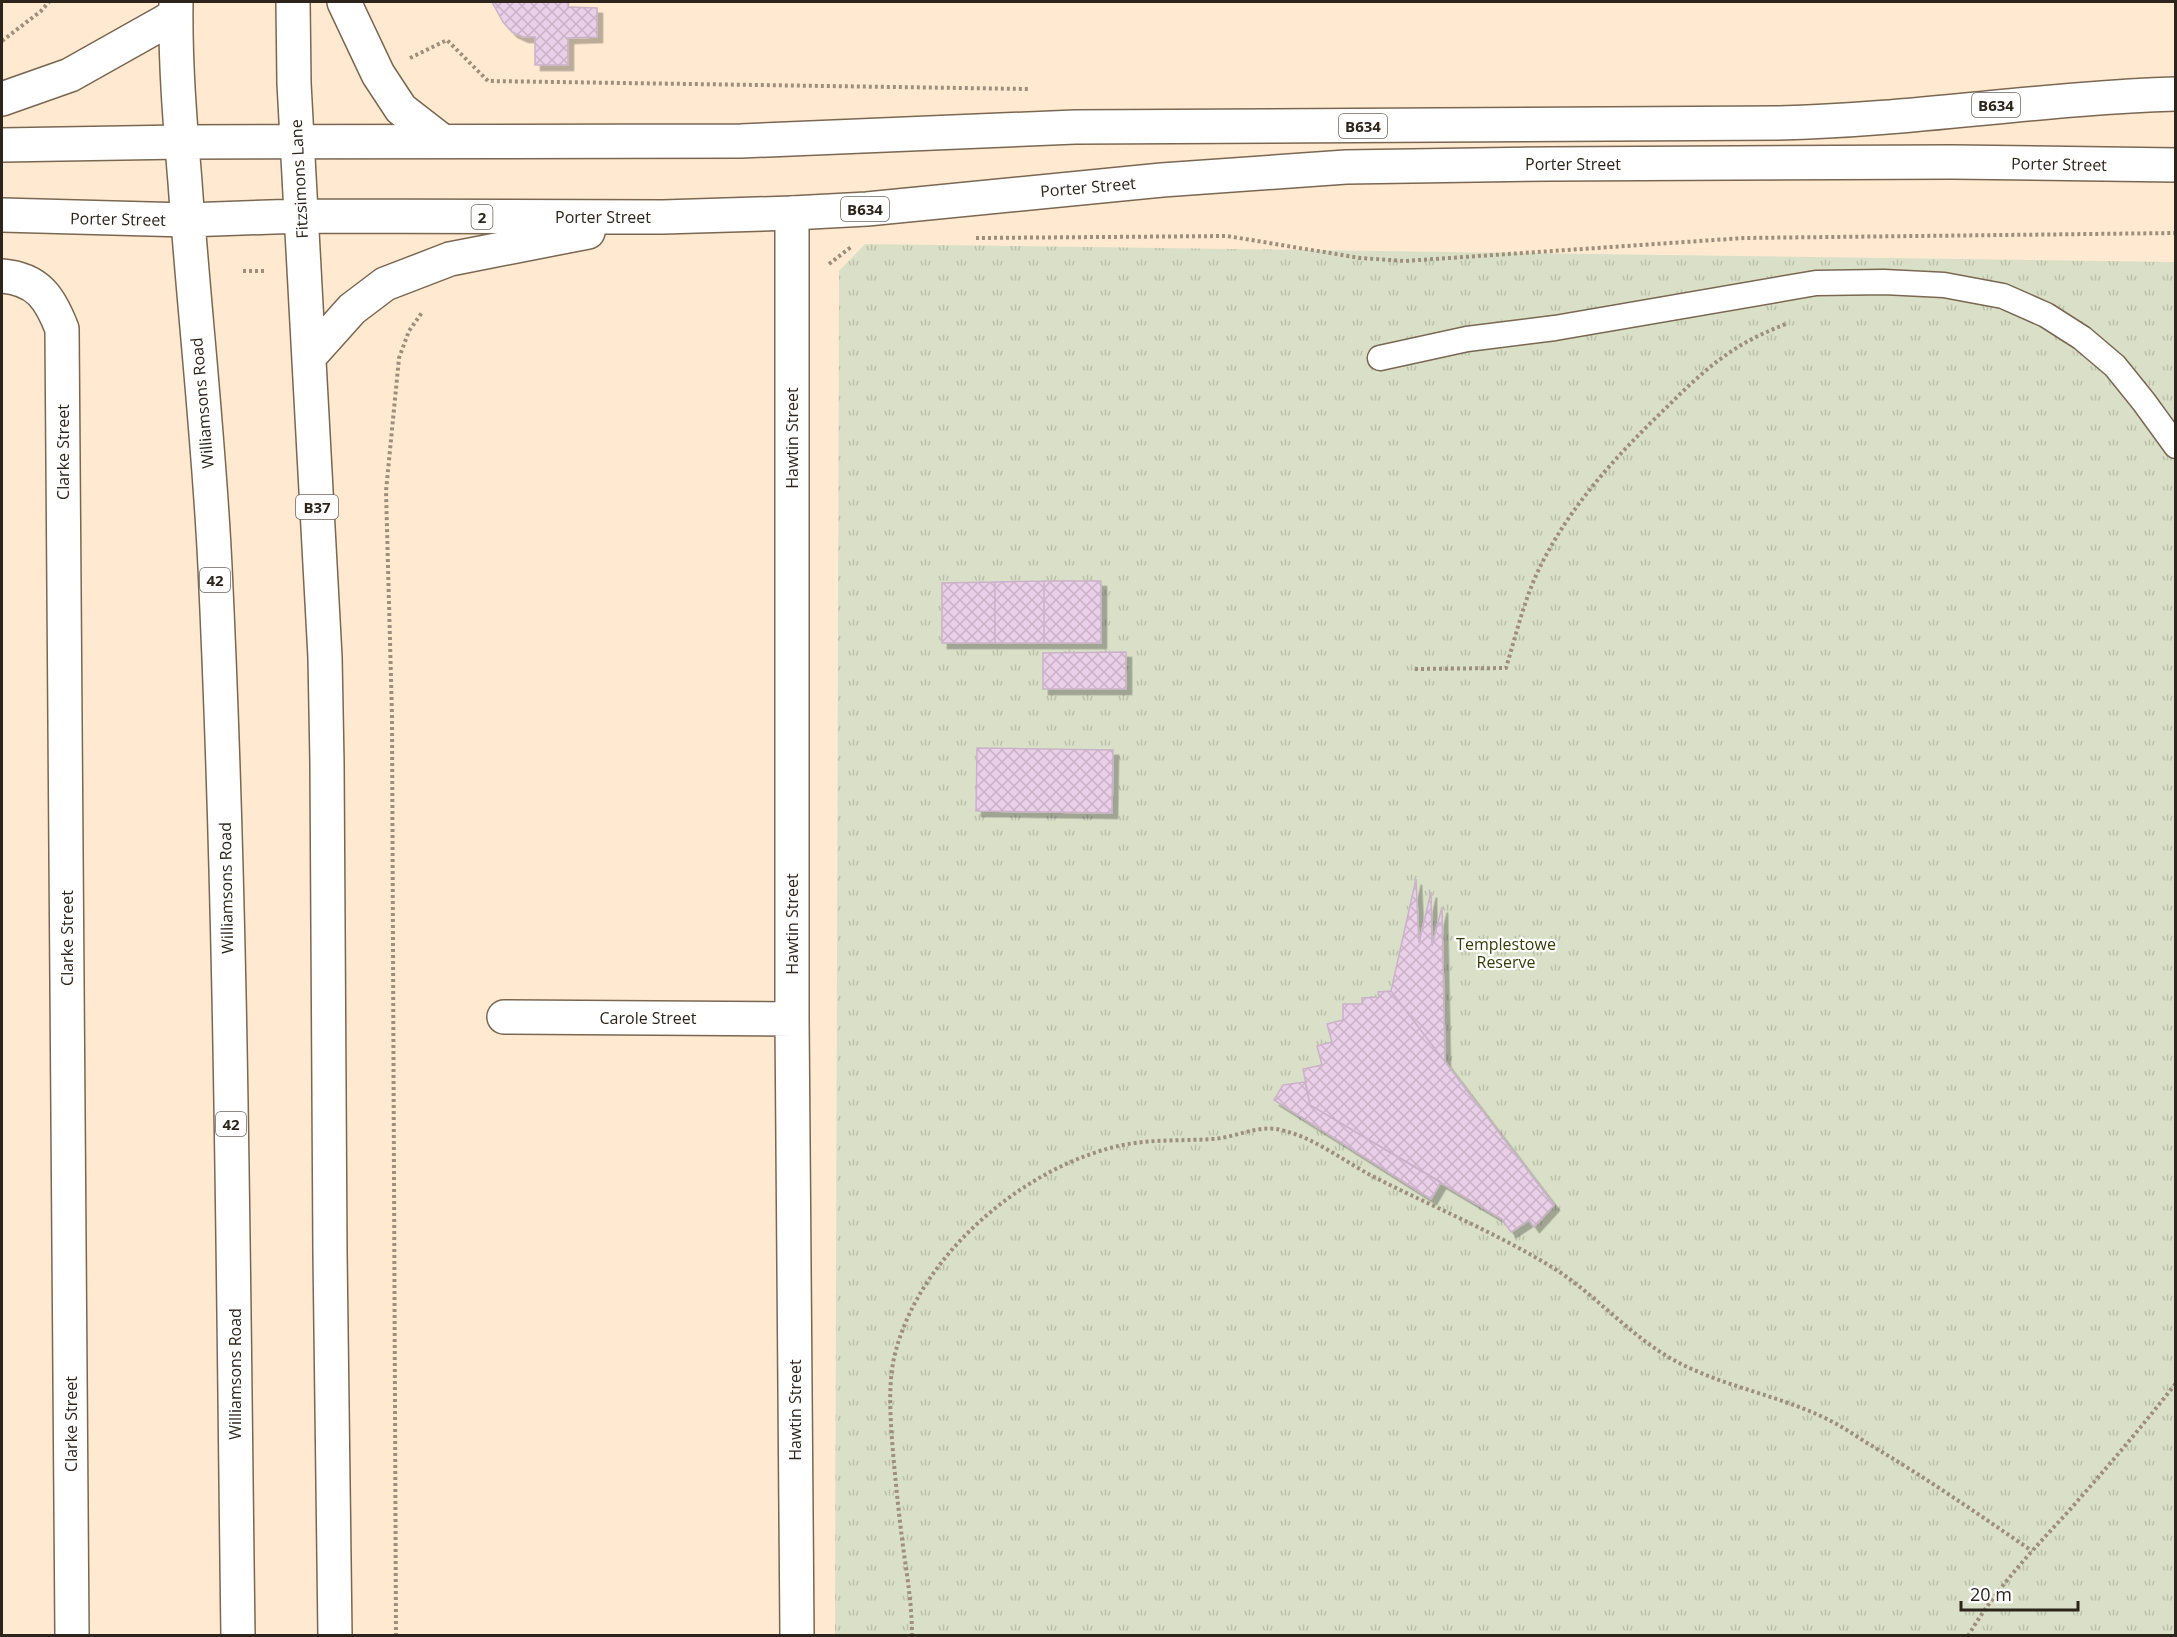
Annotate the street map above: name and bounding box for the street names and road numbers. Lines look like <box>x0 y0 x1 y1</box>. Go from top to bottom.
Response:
road number: B634 <box>1972 93 2020 117</box>
road number: B634 <box>1339 114 1387 138</box>
street label: Fitzsimons Lane <box>285 119 313 239</box>
street label: Porter Street <box>2011 152 2107 176</box>
street label: Porter Street <box>1525 153 1621 175</box>
street label: Porter Street <box>1039 172 1137 202</box>
road number: B634 <box>841 197 889 221</box>
road number: 2 <box>472 205 492 229</box>
street label: Porter Street <box>555 206 651 228</box>
street label: Porter Street <box>70 207 166 231</box>
street label: Williamsons Road <box>185 336 219 470</box>
street label: Hawtin Street <box>781 387 803 489</box>
street label: Clarke Street <box>52 404 74 500</box>
road number: B37 <box>296 495 338 519</box>
road number: 42 <box>200 568 230 592</box>
street label: Williamsons Road <box>214 822 238 954</box>
street label: Hawtin Street <box>781 873 803 975</box>
street label: Clarke Street <box>56 890 78 986</box>
street label: Carole Street <box>600 1007 697 1029</box>
road number: 42 <box>216 1112 246 1136</box>
street label: Williamsons Road <box>224 1308 246 1440</box>
street label: Hawtin Street <box>784 1359 806 1461</box>
street label: Clarke Street <box>60 1376 82 1472</box>

